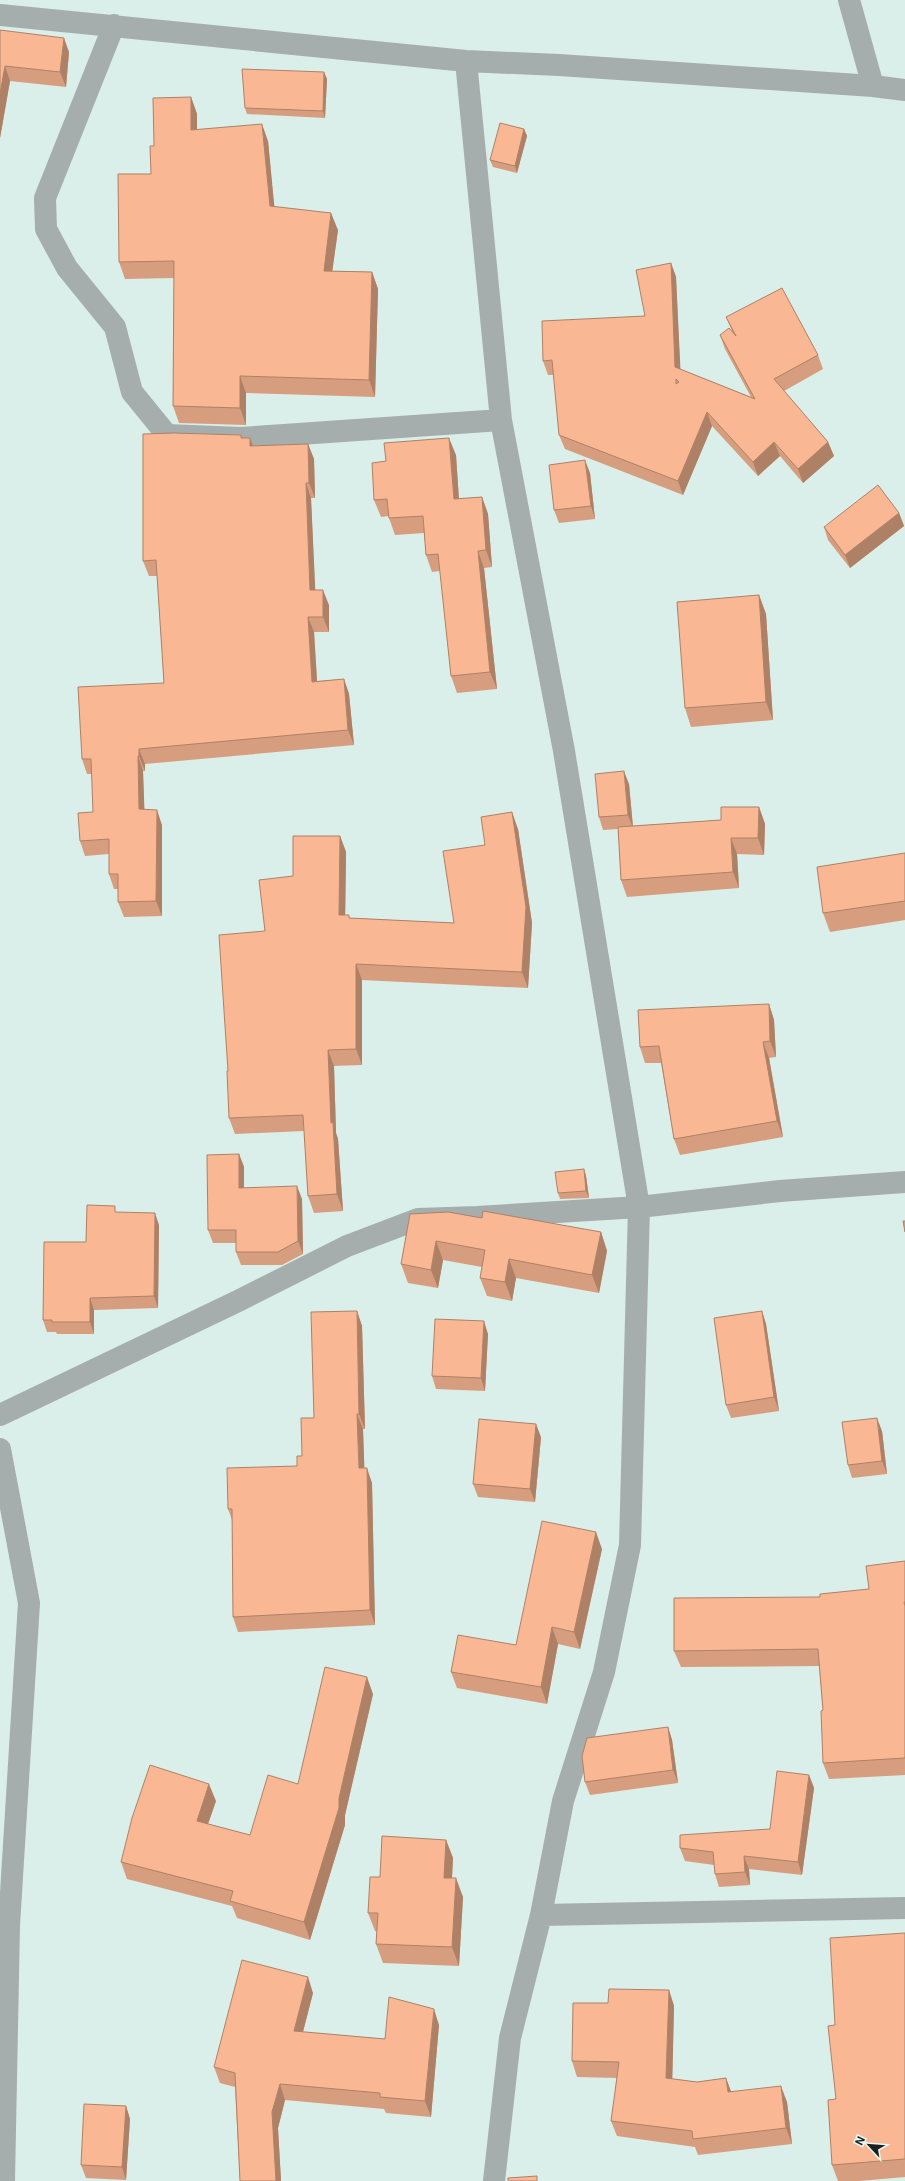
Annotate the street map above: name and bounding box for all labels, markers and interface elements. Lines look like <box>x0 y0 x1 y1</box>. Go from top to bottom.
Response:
north arrow <box>849 2125 889 2165</box>
text: N <box>852 2134 868 2147</box>

